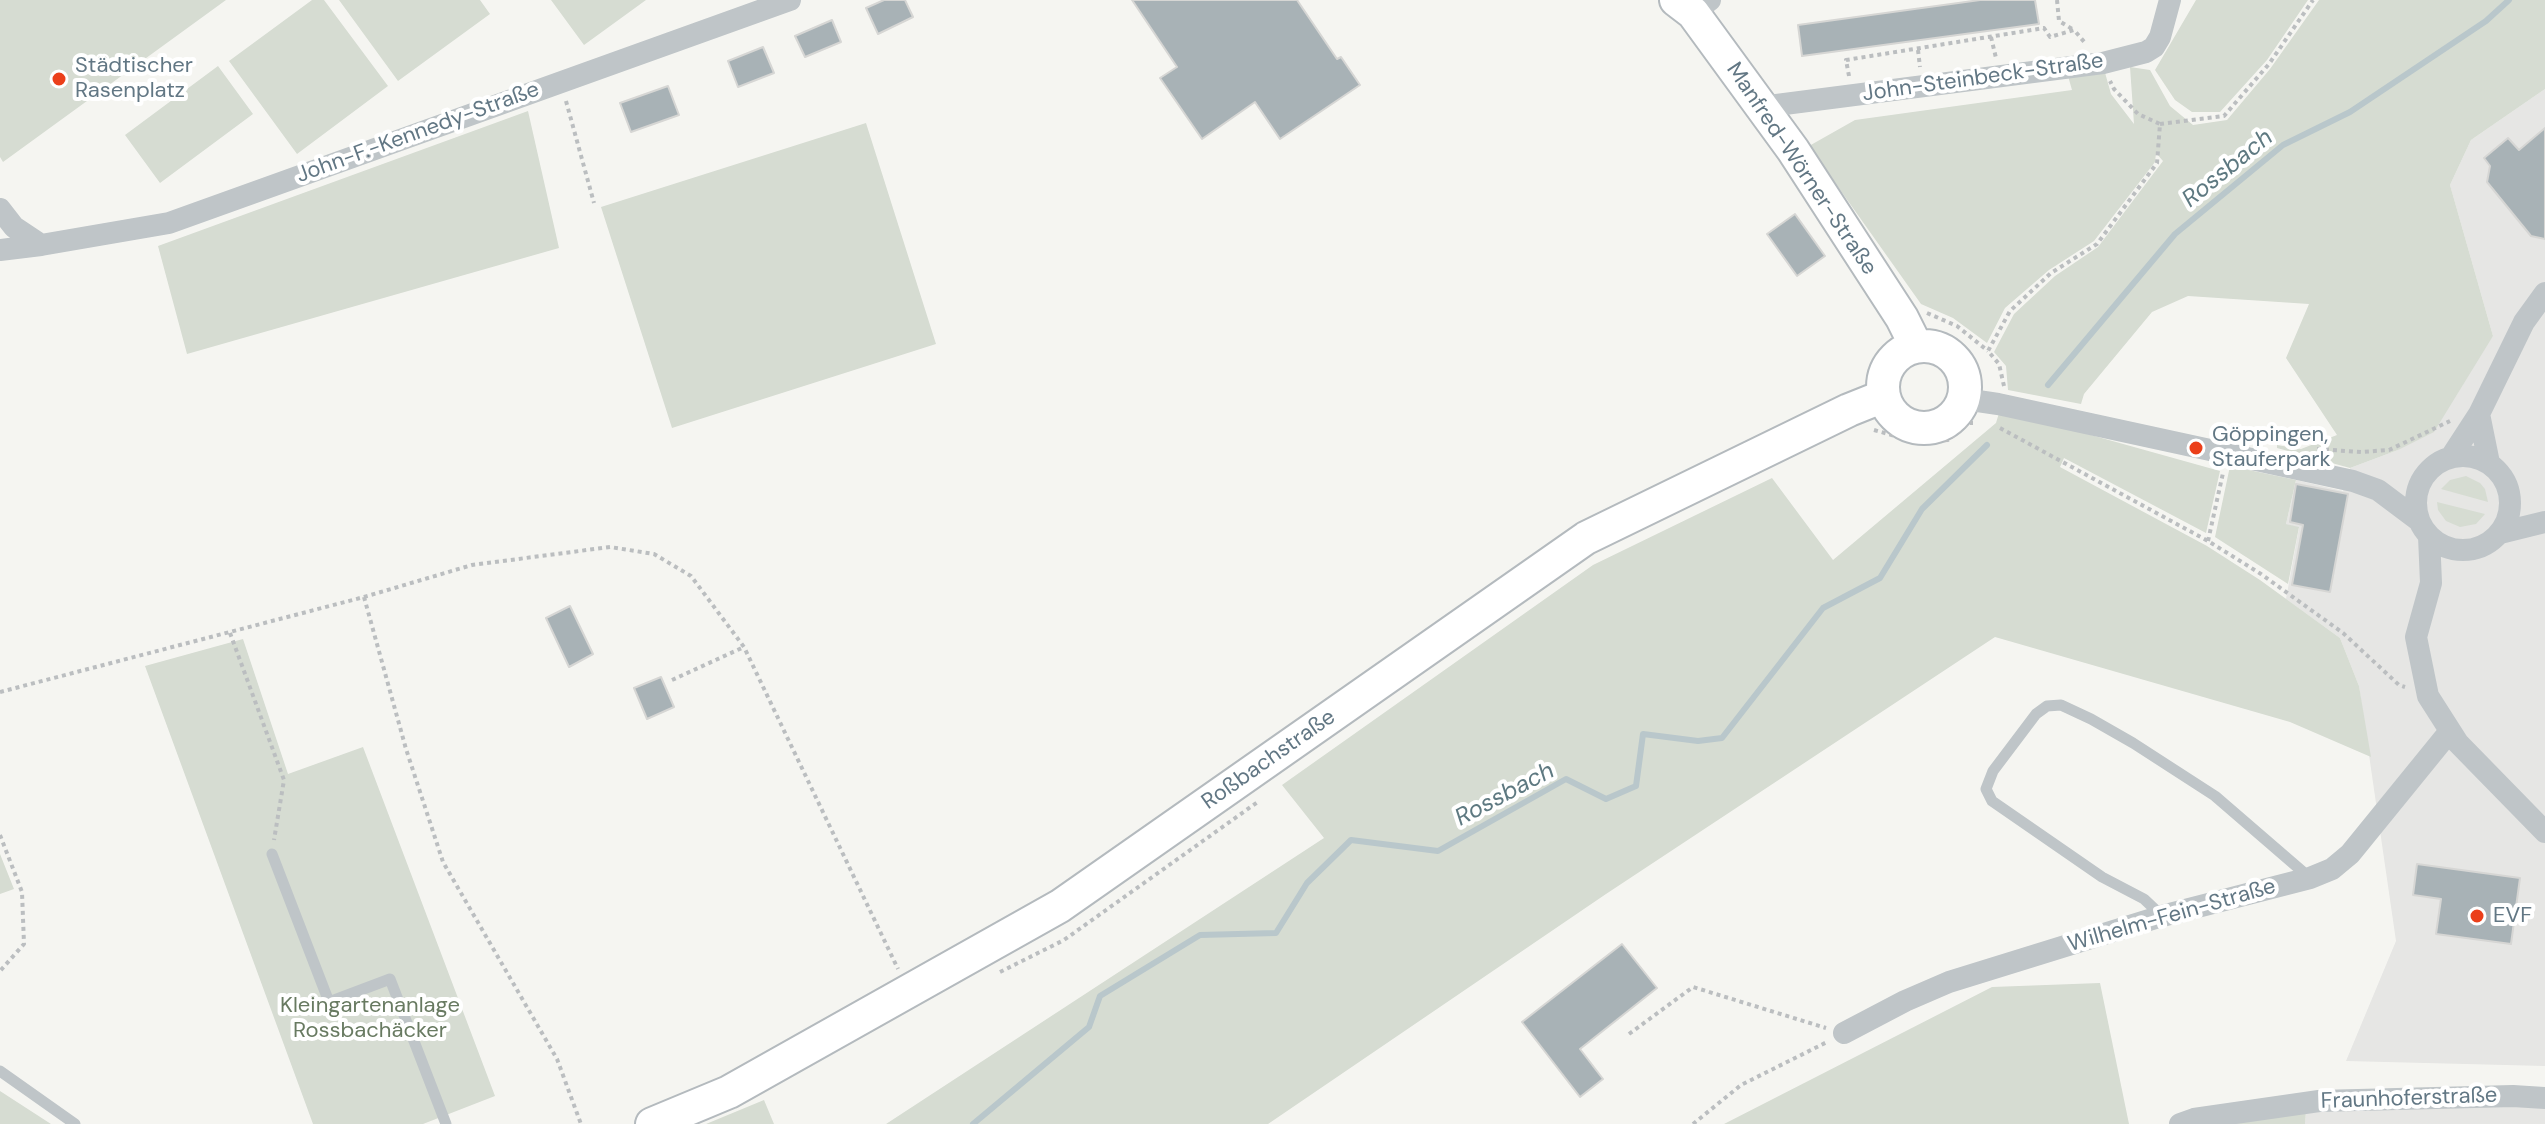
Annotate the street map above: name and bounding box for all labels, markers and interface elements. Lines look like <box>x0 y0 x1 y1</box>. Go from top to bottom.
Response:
street label: John-Steinbeck-Straße <box>1861 48 2105 108</box>
place label: Städtischer Rasenplatz <box>75 53 193 104</box>
street label: Manfred-Wörner-Straße <box>1720 58 1882 280</box>
marker: Städtischer Rasenplatz <box>50 70 68 88</box>
street label: John-F.-Kennedy-Straße <box>293 77 543 189</box>
water label: Rossbach <box>2177 124 2279 214</box>
place label: Göppingen, Stauferpark <box>2212 422 2331 474</box>
marker: Göppingen, Stauferpark <box>2187 439 2205 457</box>
street label: Roßbachstraße <box>1197 704 1341 816</box>
water label: Rossbach <box>1450 757 1560 833</box>
street label: Wilhelm-Fein-Straße <box>2065 874 2279 958</box>
place label: EVF <box>2493 903 2532 929</box>
marker: EVF <box>2468 907 2486 925</box>
park label: Kleingartenanlage Rossbachäcker <box>280 993 460 1044</box>
street label: Fraunhoferstraße <box>2320 1083 2498 1115</box>

